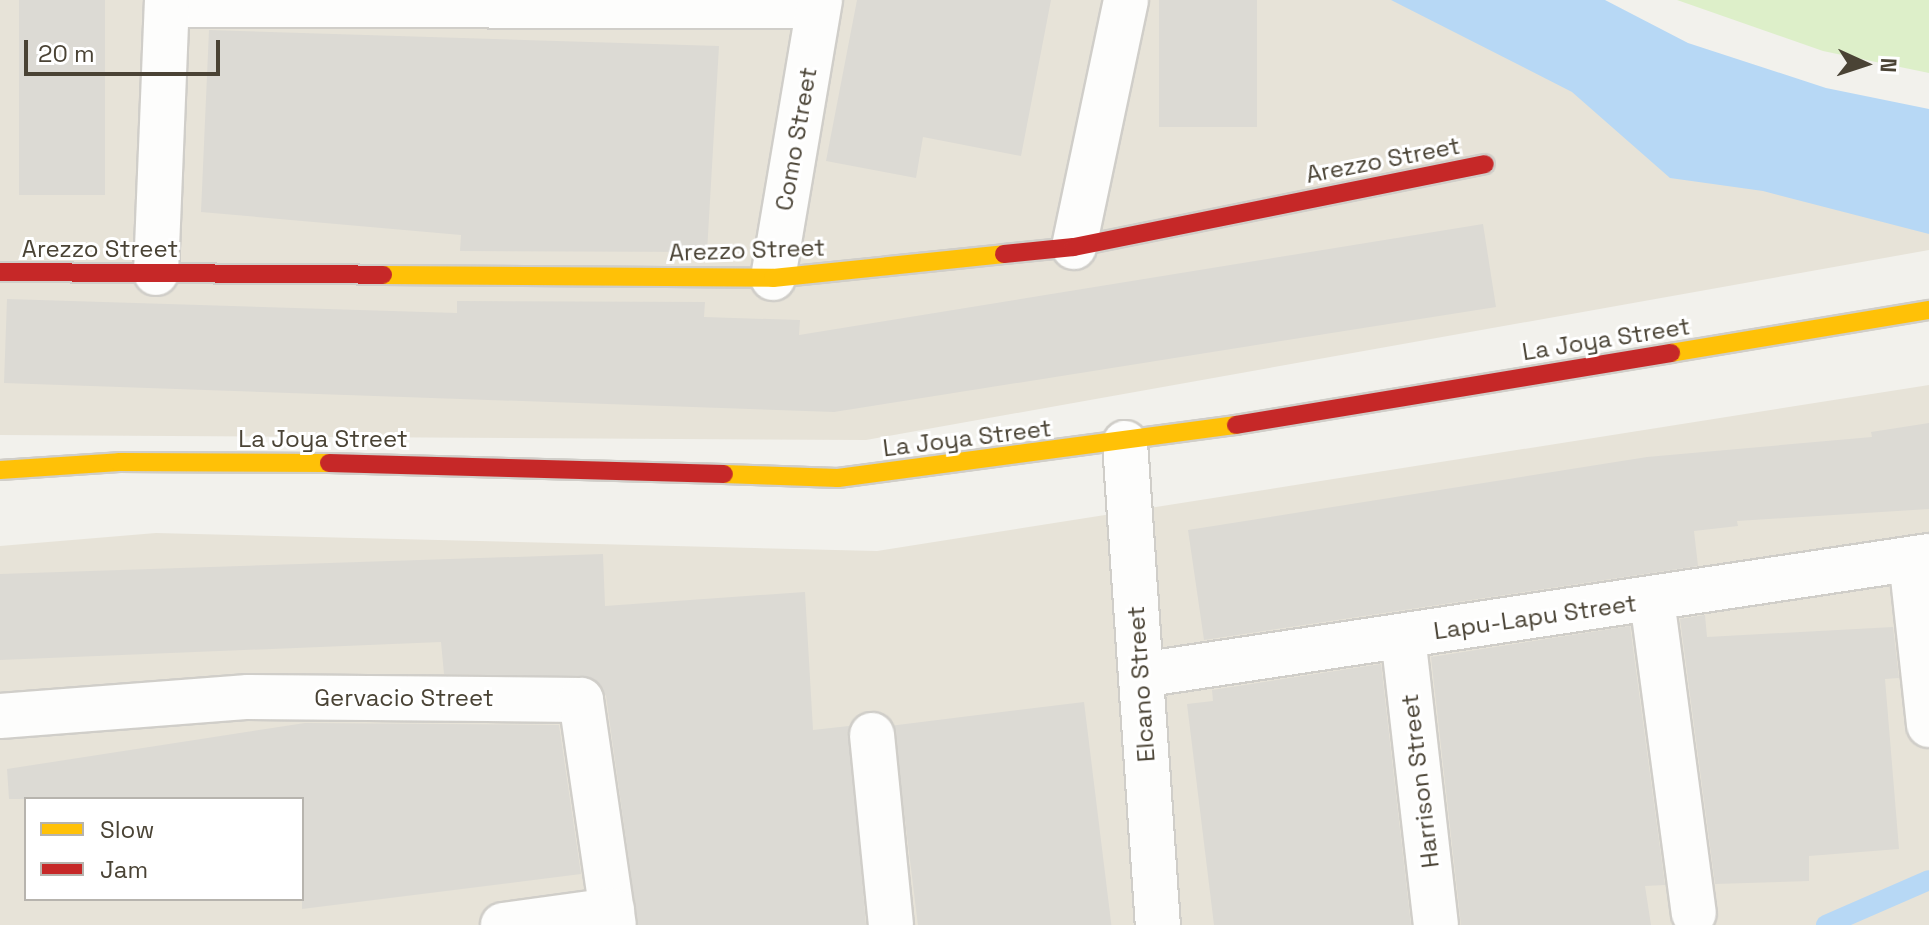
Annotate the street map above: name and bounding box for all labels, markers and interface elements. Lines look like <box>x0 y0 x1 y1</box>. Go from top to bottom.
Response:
scale bar <box>28 24 224 74</box>
north arrow <box>1825 24 1905 104</box>
text: 20 m <box>38 38 95 69</box>
text: N <box>1875 57 1903 73</box>
street label: Como Street <box>769 65 823 213</box>
street label: Arezzo Street <box>1303 131 1463 189</box>
street label: Arezzo Street <box>668 233 826 267</box>
street label: Arezzo Street <box>22 235 178 263</box>
street label: La Joya Street <box>1520 312 1692 366</box>
street label: La Joya Street <box>881 413 1053 463</box>
street label: La Joya Street <box>238 425 408 453</box>
street label: Lapu-Lapu Street <box>1432 589 1638 645</box>
street label: Elcano Street <box>1121 605 1161 763</box>
street label: Gervacio Street <box>314 684 494 712</box>
street label: Harrison Street <box>1395 692 1445 870</box>
legend <box>24 797 304 901</box>
text: Slow <box>100 814 154 845</box>
text: Jam <box>100 854 148 885</box>

